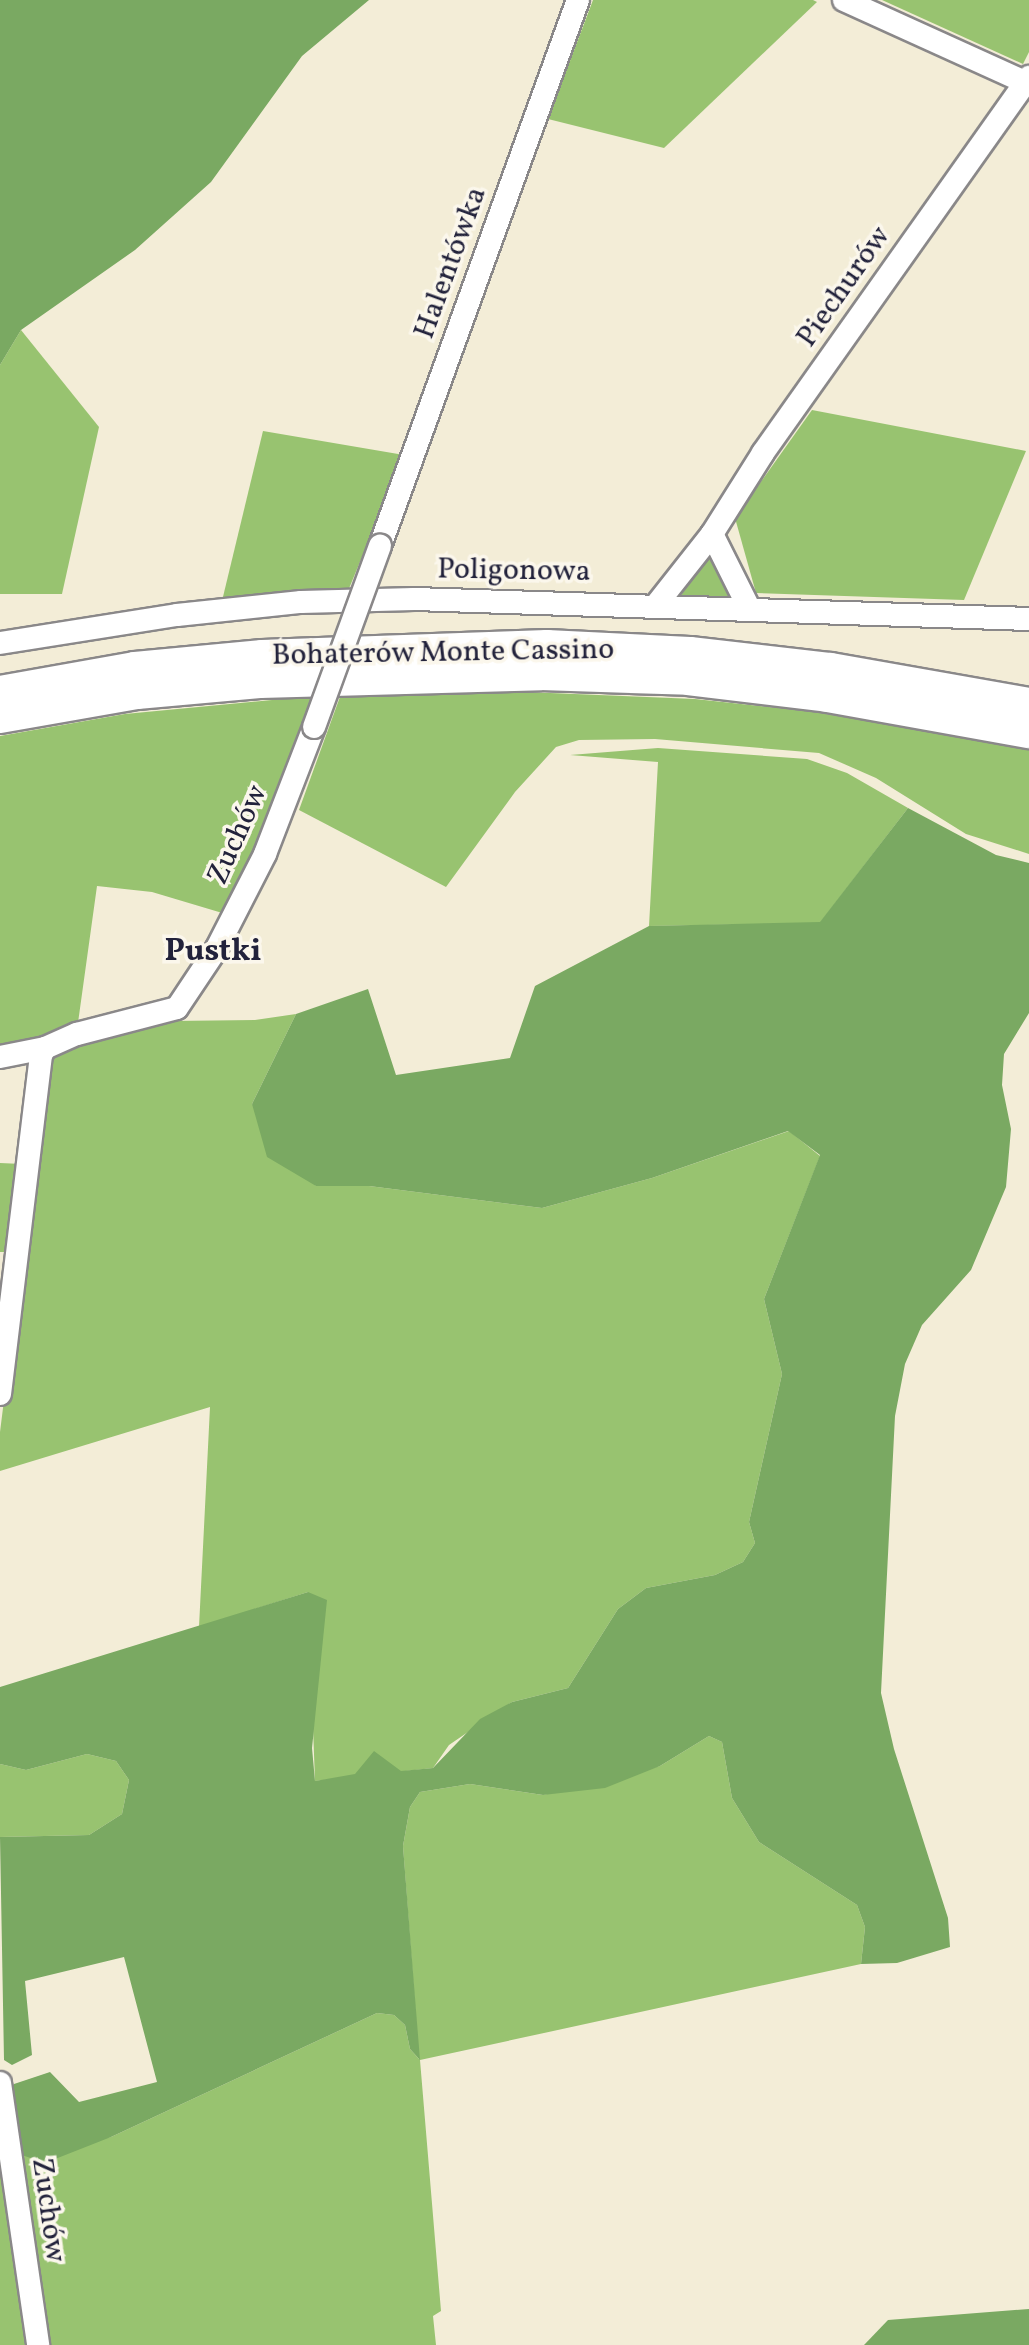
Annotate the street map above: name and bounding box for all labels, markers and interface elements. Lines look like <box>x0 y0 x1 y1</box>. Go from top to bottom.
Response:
street label: Halentówka <box>407 182 495 344</box>
street label: Piechurów <box>789 220 899 354</box>
street label: Poligonowa <box>437 552 591 590</box>
street label: Bohaterów Monte Cassino <box>271 632 615 674</box>
street label: Zuchów <box>200 780 276 890</box>
district label: Pustki <box>164 933 262 971</box>
street label: Zuchów <box>23 2155 73 2265</box>

